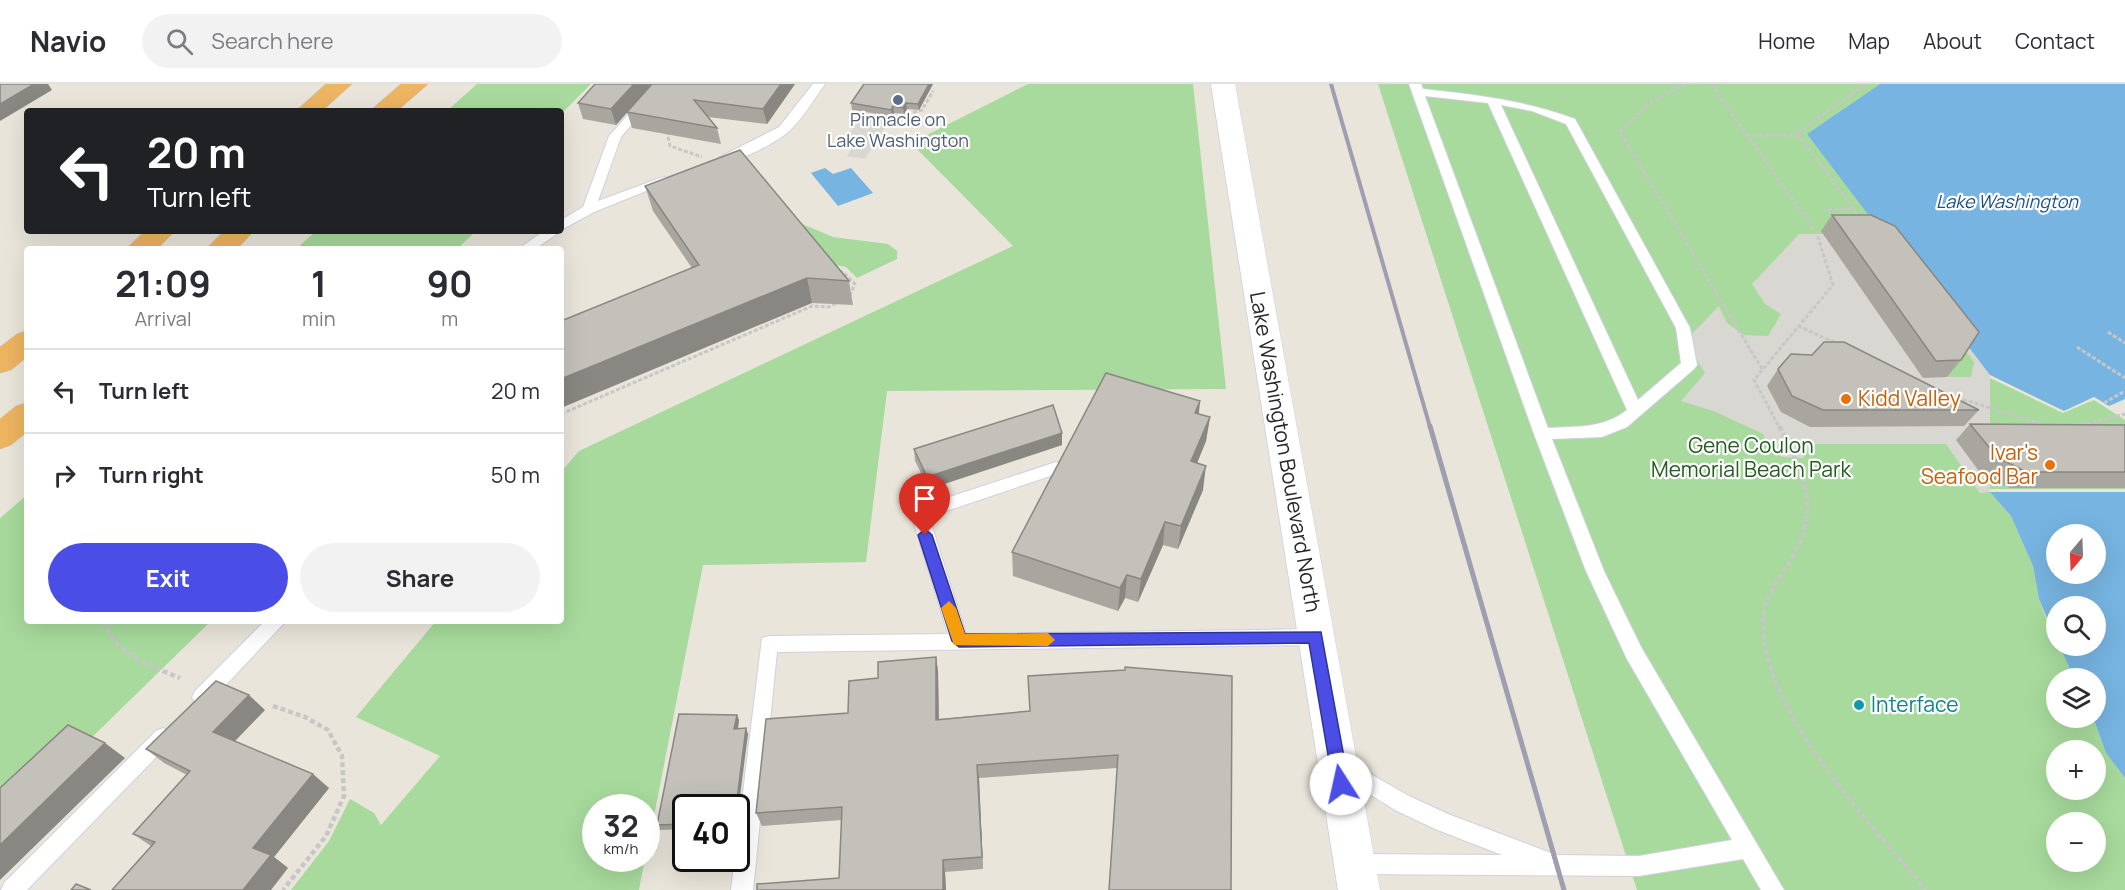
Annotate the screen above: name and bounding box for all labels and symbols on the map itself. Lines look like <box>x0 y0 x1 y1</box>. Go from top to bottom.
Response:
marker: Pinnacle on Lake Washington <box>891 93 905 107</box>
place label: Pinnacle on Lake Washington <box>827 107 969 152</box>
water label: Lake Washington <box>1936 189 2079 213</box>
street label: Lake Washington Boulevard North <box>1244 289 1328 614</box>
place label: Kidd Valley <box>1858 384 1961 412</box>
marker: Kidd Valley <box>1839 392 1853 406</box>
park label: Gene Coulon Memorial Beach Park <box>1651 431 1851 483</box>
place label: Ivar's Seafood Bar <box>1921 438 2038 490</box>
marker: Ivar's Seafood Bar <box>2043 458 2057 472</box>
pin <box>899 473 950 535</box>
north arrow <box>2046 524 2106 584</box>
place label: Interface <box>1871 690 1959 718</box>
marker: Interface <box>1852 698 1866 712</box>
position arrow <box>1309 752 1373 816</box>
speed limit sign: 40 <box>672 794 750 872</box>

